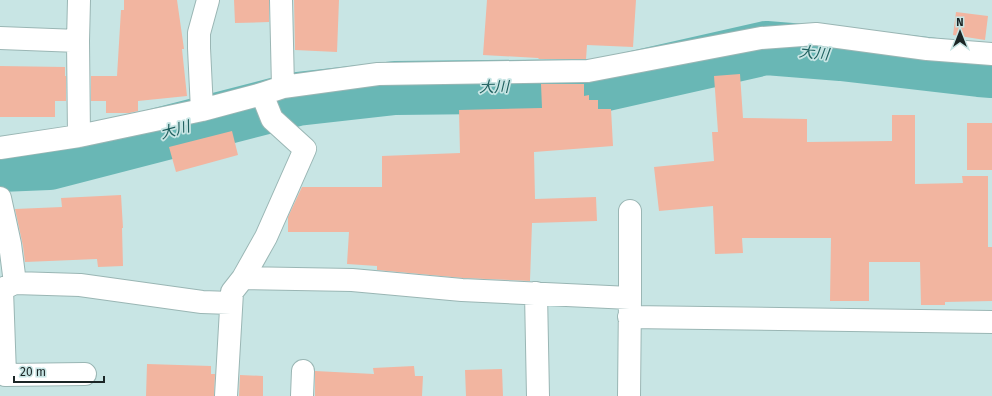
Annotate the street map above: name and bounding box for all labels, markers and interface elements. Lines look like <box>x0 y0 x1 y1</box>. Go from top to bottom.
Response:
north arrow <box>940 12 980 52</box>
text: N <box>956 16 964 29</box>
water label: 大川 <box>798 42 832 64</box>
water label: 大川 <box>479 78 511 96</box>
water label: 大川 <box>158 117 194 143</box>
scale bar <box>14 358 104 384</box>
text: 20 m <box>20 365 46 379</box>

